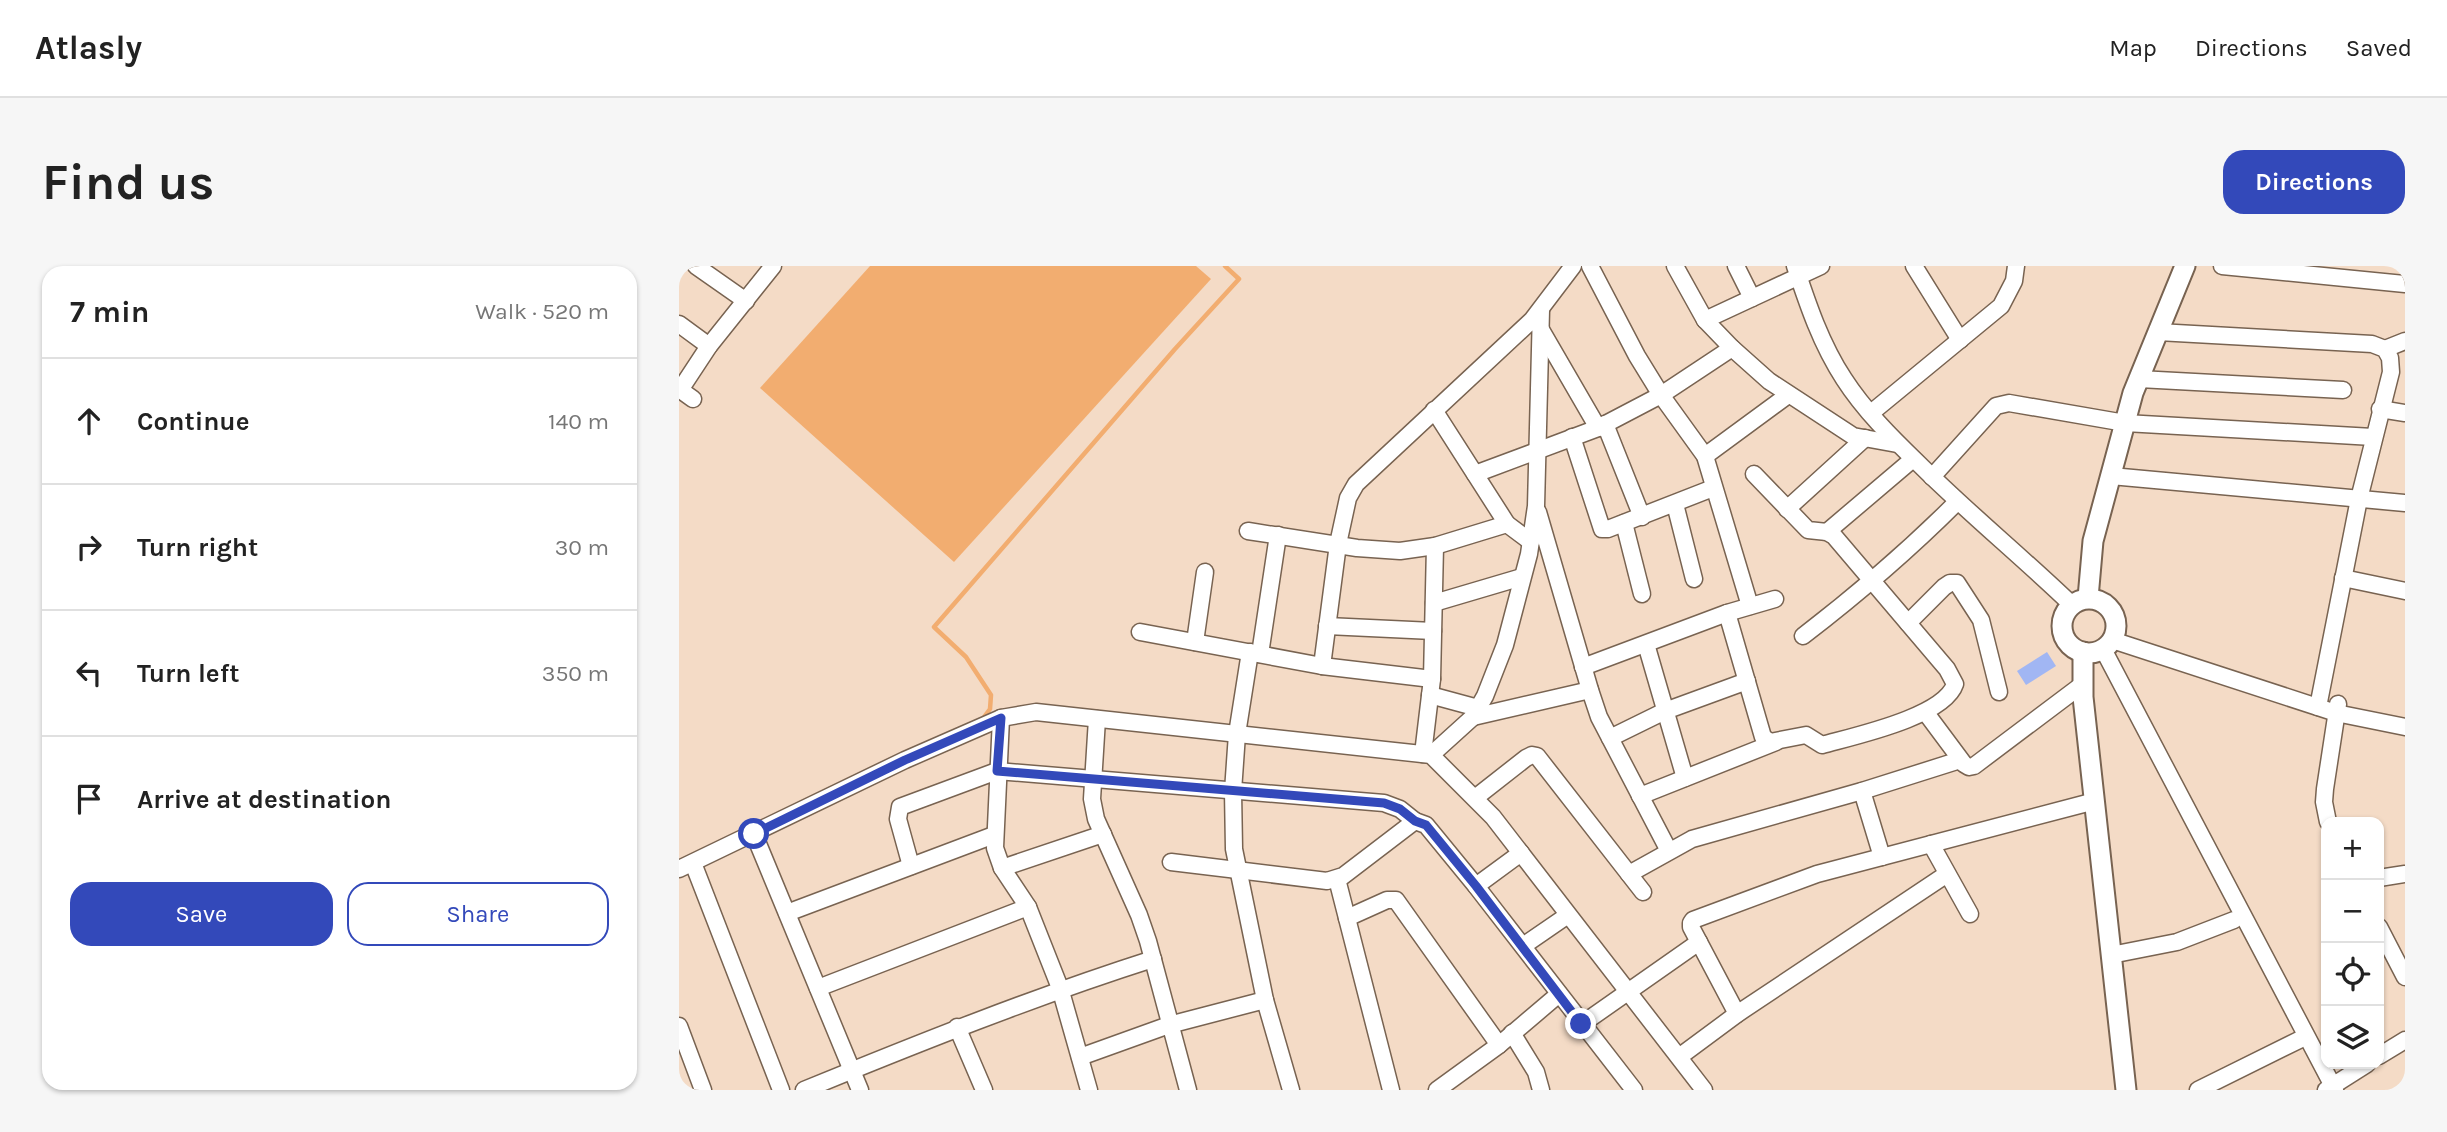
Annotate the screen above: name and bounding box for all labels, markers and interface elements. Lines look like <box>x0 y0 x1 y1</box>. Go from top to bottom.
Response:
text: Atlasly <box>35 29 142 67</box>
text: Map <box>2109 34 2157 62</box>
text: Directions <box>2195 34 2308 62</box>
text: Saved <box>2346 34 2412 62</box>
button: Directions <box>2223 150 2405 214</box>
text: Find us <box>42 154 214 211</box>
text: 7 min <box>70 294 150 330</box>
text: Walk · 520 m <box>475 298 609 325</box>
icon: ahead <box>70 402 108 440</box>
text: Continue <box>137 406 249 437</box>
text: 140 m <box>548 408 609 435</box>
icon: right <box>70 528 108 566</box>
text: Turn right <box>137 532 258 563</box>
text: 30 m <box>555 534 609 561</box>
icon: left <box>70 654 108 692</box>
text: Turn left <box>137 658 239 689</box>
text: 350 m <box>542 660 609 687</box>
icon: arrive <box>70 780 108 818</box>
text: Arrive at destination <box>137 784 391 815</box>
map controls <box>2321 817 2384 1069</box>
button: + <box>2321 817 2384 880</box>
route start <box>738 818 769 849</box>
button: − <box>2321 880 2384 943</box>
button: Save <box>70 882 333 946</box>
button: Share <box>347 882 609 946</box>
button: locate <box>2321 943 2384 1006</box>
button: layers <box>2321 1006 2384 1069</box>
route end <box>1565 1008 1596 1039</box>

